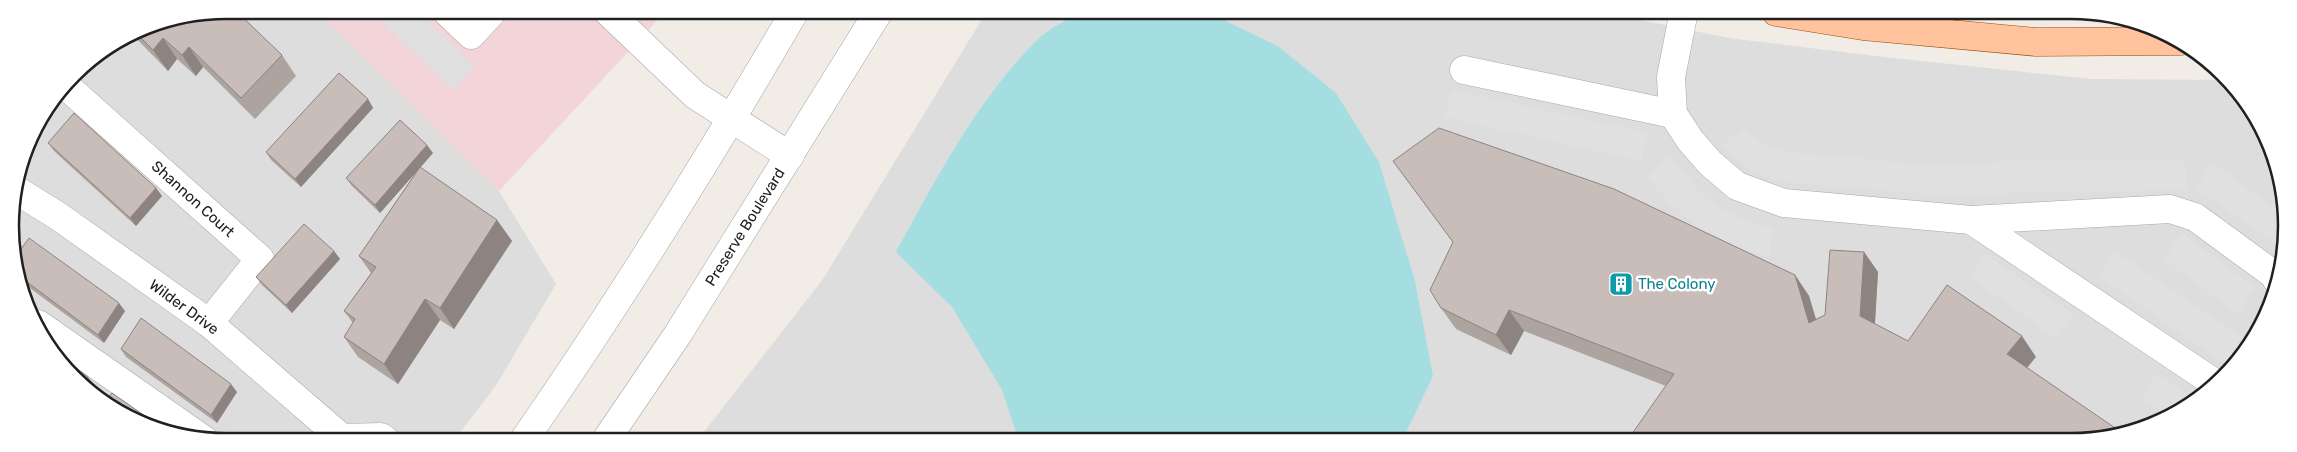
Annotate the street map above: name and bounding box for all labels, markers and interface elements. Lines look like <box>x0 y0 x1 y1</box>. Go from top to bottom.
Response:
street label: Shannon Court <box>148 157 238 241</box>
street label: Preserve Boulevard <box>701 165 789 289</box>
building icon: The Colony <box>1608 271 1634 297</box>
place label: The Colony <box>1638 275 1716 293</box>
street label: Wilder Drive <box>146 276 222 338</box>

